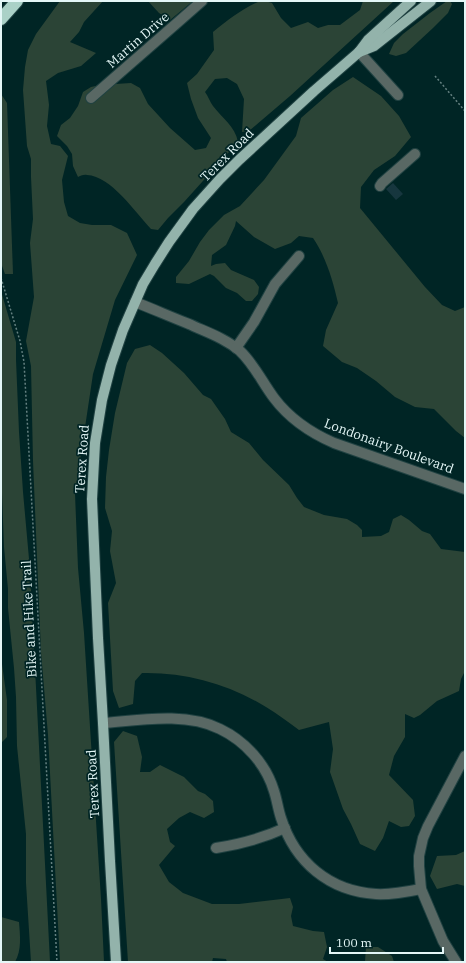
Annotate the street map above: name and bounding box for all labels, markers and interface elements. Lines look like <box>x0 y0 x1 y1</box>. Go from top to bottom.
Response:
street label: Martin Drive <box>103 8 173 72</box>
street label: Terex Road <box>197 125 257 185</box>
street label: Londonairy Boulevard <box>322 415 456 477</box>
street label: Terex Road <box>71 424 93 494</box>
street label: Bike and Hike Trail <box>17 560 41 678</box>
street label: Terex Road <box>83 749 103 819</box>
scale bar <box>330 929 443 955</box>
text: 100 m <box>336 935 372 950</box>

